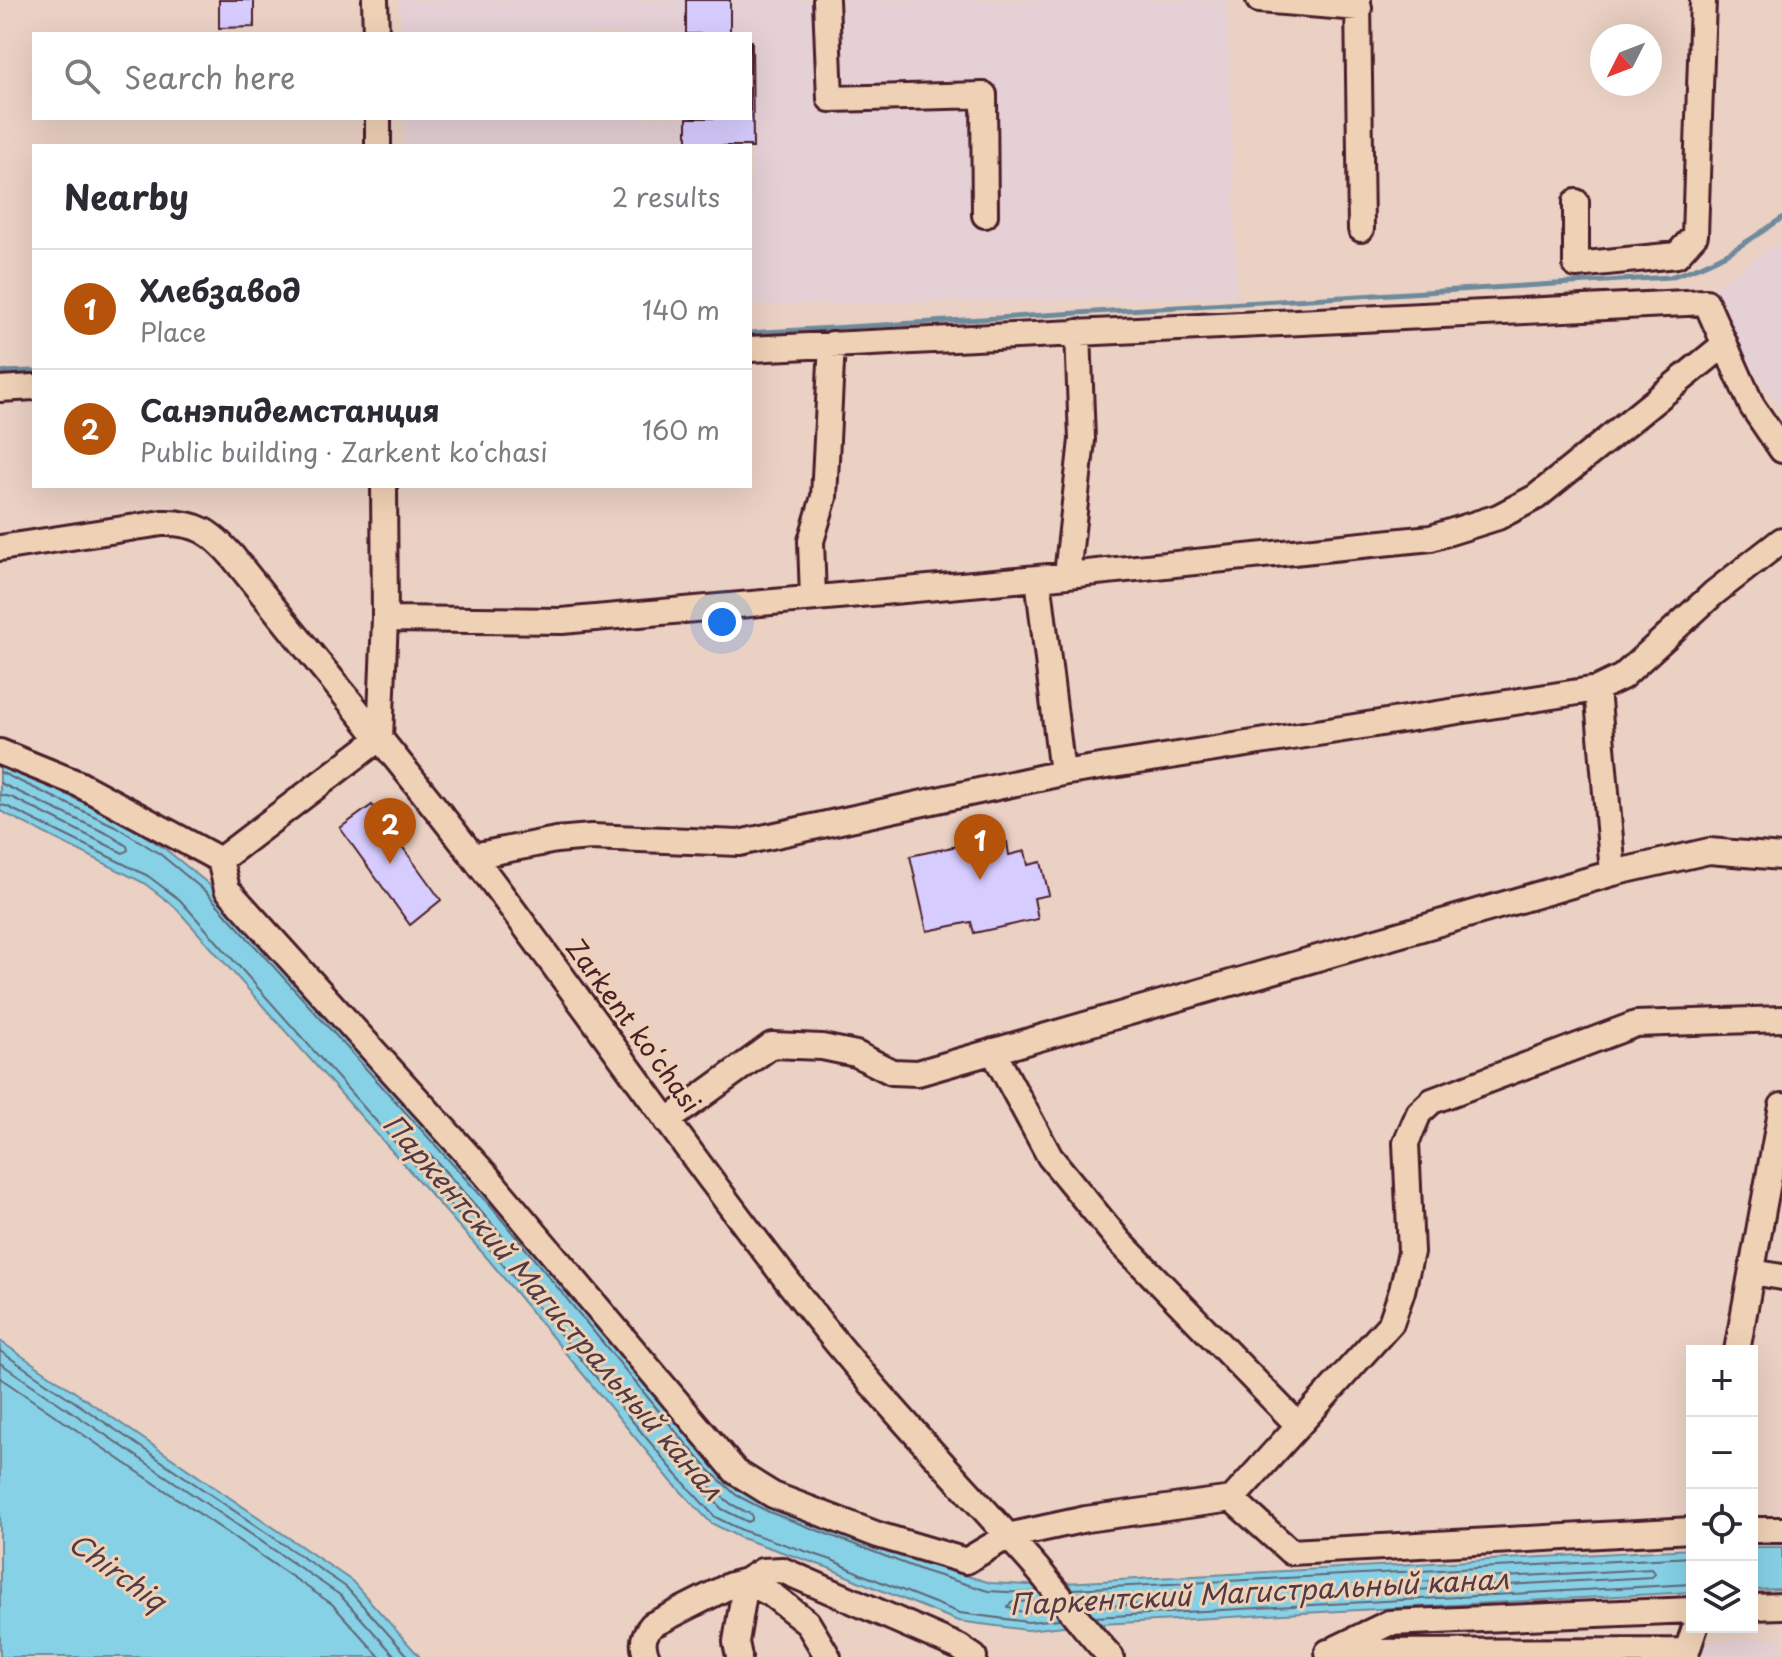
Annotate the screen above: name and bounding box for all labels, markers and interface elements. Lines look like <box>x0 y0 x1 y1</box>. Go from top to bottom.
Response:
north arrow <box>1590 24 1662 96</box>
search box <box>32 32 752 120</box>
icon: search <box>60 54 104 98</box>
text: Search here <box>124 54 296 99</box>
text: Nearby <box>64 170 189 222</box>
text: 2 results <box>612 177 720 216</box>
text: Хлебзавод <box>140 267 300 312</box>
text: 1 <box>84 290 96 329</box>
text: 140 m <box>642 290 720 329</box>
text: Place <box>140 312 206 351</box>
text: Санэпидемстанция <box>140 387 440 432</box>
text: 2 <box>81 410 99 449</box>
text: 160 m <box>642 410 720 449</box>
text: Public building · Zarkent koʻchasi <box>140 432 548 471</box>
your location <box>702 602 742 642</box>
pin: 2 <box>364 798 416 864</box>
pin: 1 <box>954 814 1006 880</box>
street label: Zarkent koʻchasi <box>558 930 711 1120</box>
water label: Паркентский Магистральный канал <box>374 1103 735 1509</box>
map controls <box>1686 1345 1758 1633</box>
button: + <box>1686 1345 1758 1417</box>
button: − <box>1686 1417 1758 1489</box>
button: locate <box>1686 1489 1758 1561</box>
water label: Chirchiq <box>60 1521 178 1622</box>
water label: Паркентский Магистральный канал <box>1008 1556 1510 1625</box>
button: layers <box>1686 1561 1758 1633</box>

